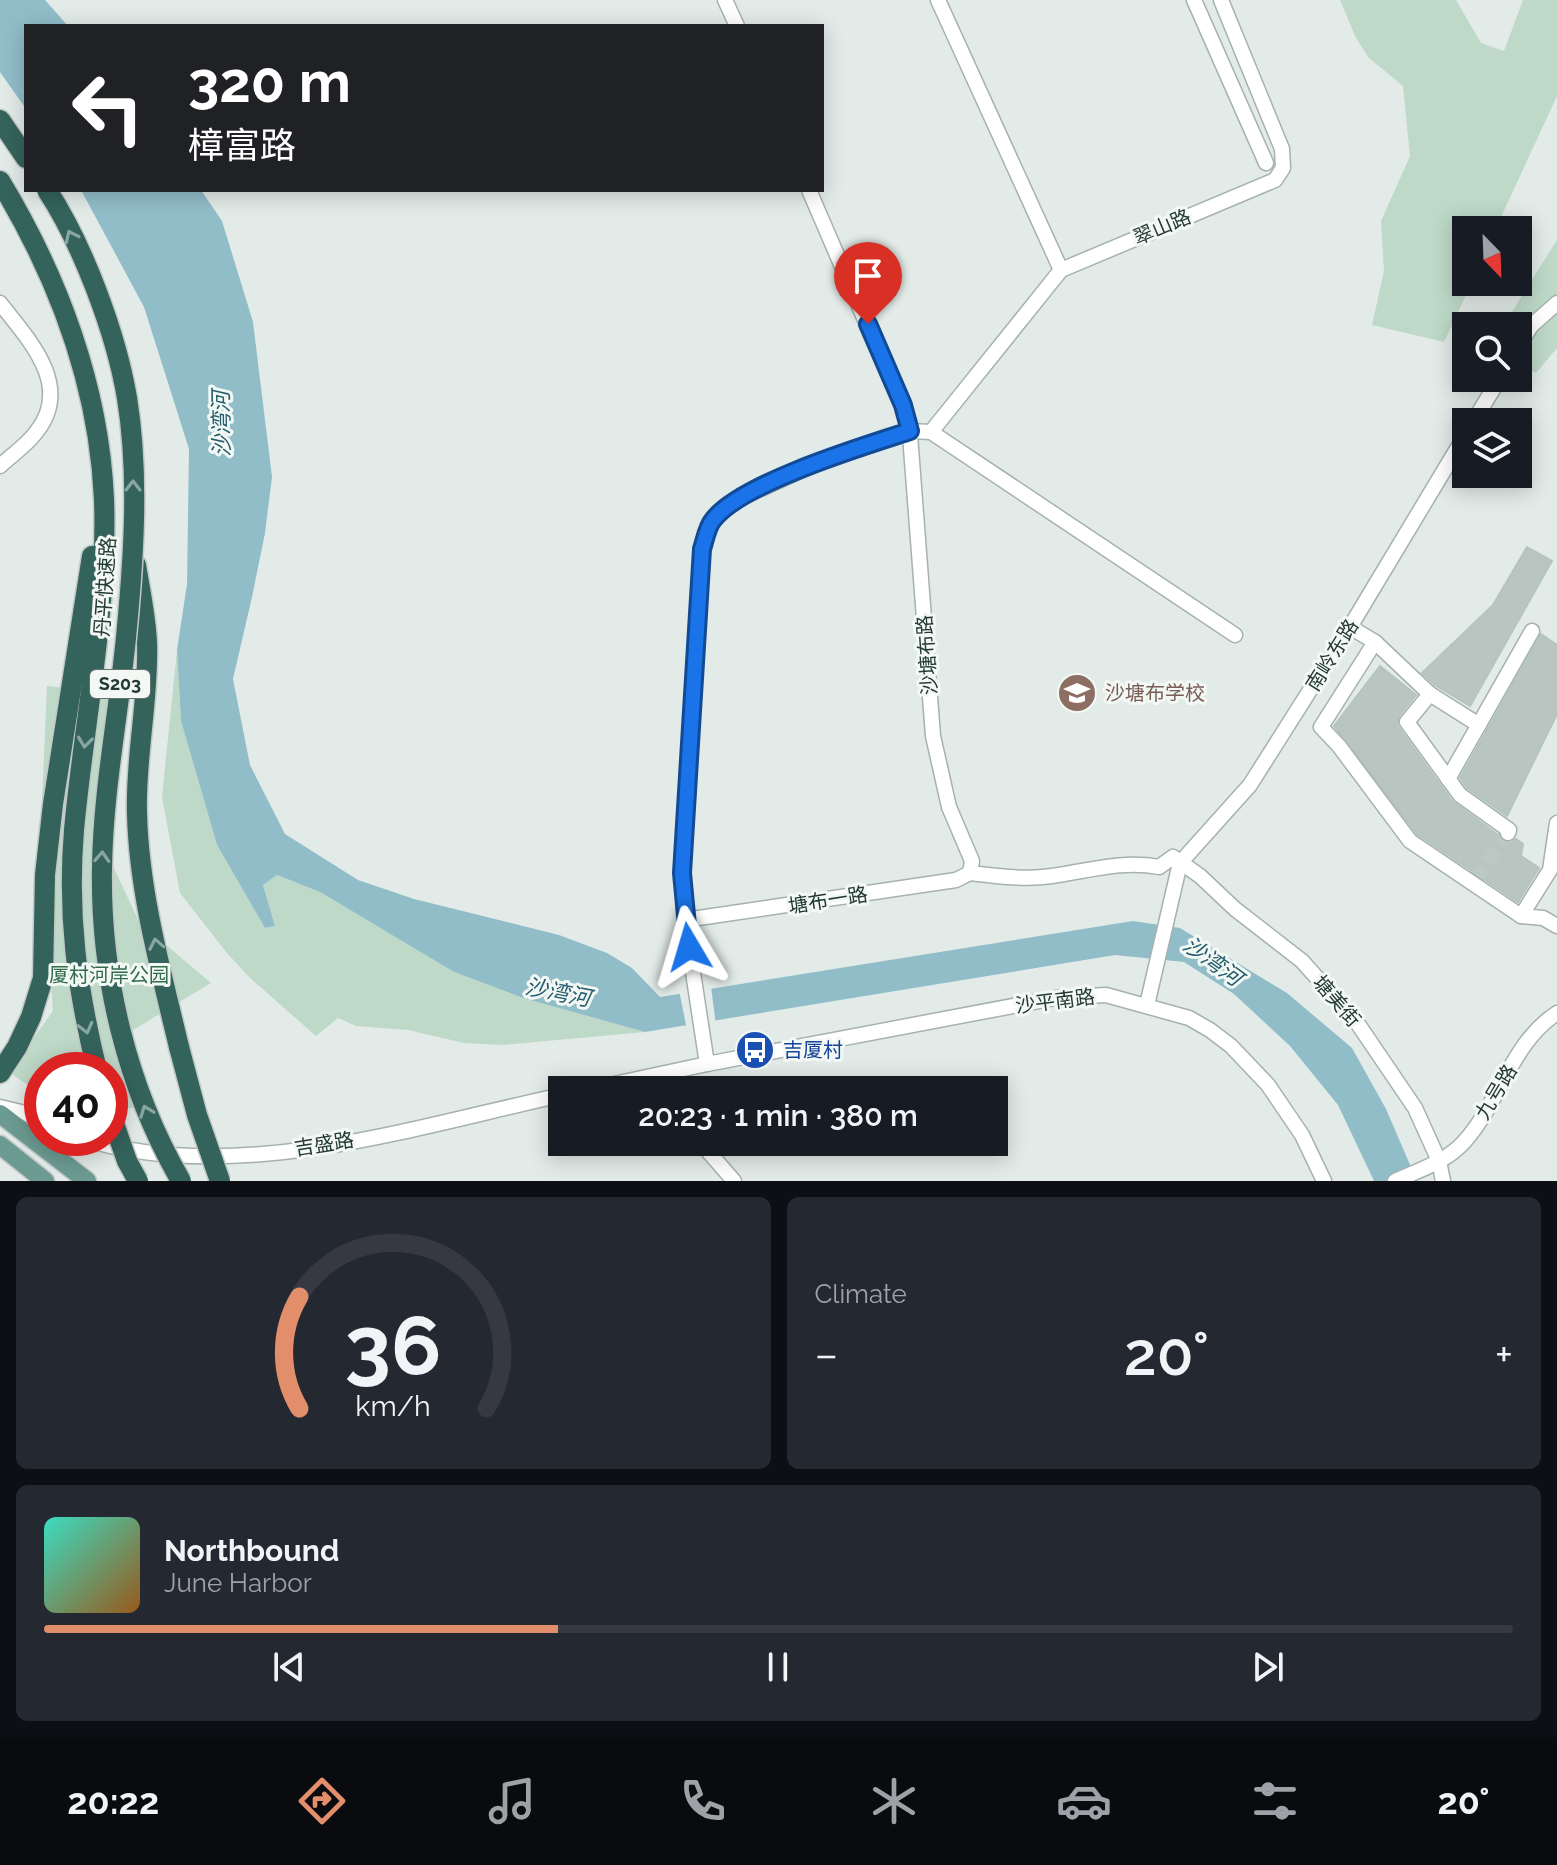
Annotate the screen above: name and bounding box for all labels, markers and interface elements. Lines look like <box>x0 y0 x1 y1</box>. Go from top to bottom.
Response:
text: 320 m <box>188 49 351 115</box>
icon: left <box>56 56 160 160</box>
text: 樟富路 <box>188 124 296 166</box>
street label: 翠山路 <box>1130 204 1194 250</box>
north arrow <box>1452 216 1532 296</box>
map controls <box>1452 216 1532 488</box>
one-way arrow <box>65 230 81 245</box>
pin <box>834 242 902 324</box>
icon: arrive <box>846 254 890 298</box>
button: search <box>1452 312 1532 392</box>
water label: 沙湾河 <box>207 387 235 457</box>
button: layers <box>1452 408 1532 488</box>
one-way arrow <box>124 479 142 492</box>
street label: 丹平快速路 <box>90 536 120 638</box>
street label: 沙塘布路 <box>912 614 942 696</box>
street label: 南岭东路 <box>1301 615 1363 695</box>
road number: S203 <box>90 670 150 698</box>
school or university icon: 沙塘布学校 <box>1056 672 1098 714</box>
place label: 沙塘布学校 <box>1105 681 1205 705</box>
one-way arrow <box>76 735 93 748</box>
one-way arrow <box>94 850 111 863</box>
street label: 塘布一路 <box>787 882 869 918</box>
position arrow <box>647 905 731 989</box>
water label: 沙湾河 <box>1179 931 1251 993</box>
one-way arrow <box>148 937 165 951</box>
park label: 厦村河岸公园 <box>49 963 169 987</box>
street label: 塘美街 <box>1308 970 1366 1032</box>
water label: 沙湾河 <box>523 973 597 1012</box>
street label: 沙平南路 <box>1014 984 1096 1018</box>
one-way arrow <box>77 1020 94 1034</box>
bus stop icon: 吉厦村 <box>734 1029 776 1071</box>
place label: 吉厦村 <box>783 1038 843 1062</box>
speed limit sign: 40 <box>24 1052 128 1156</box>
street label: 九号路 <box>1470 1060 1522 1124</box>
text: 20:23 · 1 min · 380 m <box>638 1098 918 1133</box>
one-way arrow <box>140 1105 156 1119</box>
street label: 吉盛路 <box>292 1127 356 1161</box>
text: Climate <box>815 1279 907 1309</box>
text: 36 <box>345 1297 442 1394</box>
text: 20° <box>1124 1319 1209 1389</box>
text: − <box>815 1329 838 1380</box>
text: + <box>1495 1329 1513 1380</box>
text: km/h <box>356 1389 431 1423</box>
text: Northbound <box>164 1533 339 1568</box>
text: June Harbor <box>164 1568 312 1598</box>
icon: previous <box>267 1645 311 1689</box>
icon: pause <box>756 1645 800 1689</box>
icon: next <box>1246 1645 1290 1689</box>
icon: directions <box>294 1773 350 1829</box>
icon: music <box>484 1773 540 1829</box>
icon: phone <box>675 1773 731 1829</box>
icon: climate <box>866 1773 922 1829</box>
icon: car <box>1056 1773 1112 1829</box>
icon: filters <box>1247 1773 1303 1829</box>
text: 20:22 <box>67 1780 159 1822</box>
text: 20° <box>1437 1780 1490 1822</box>

